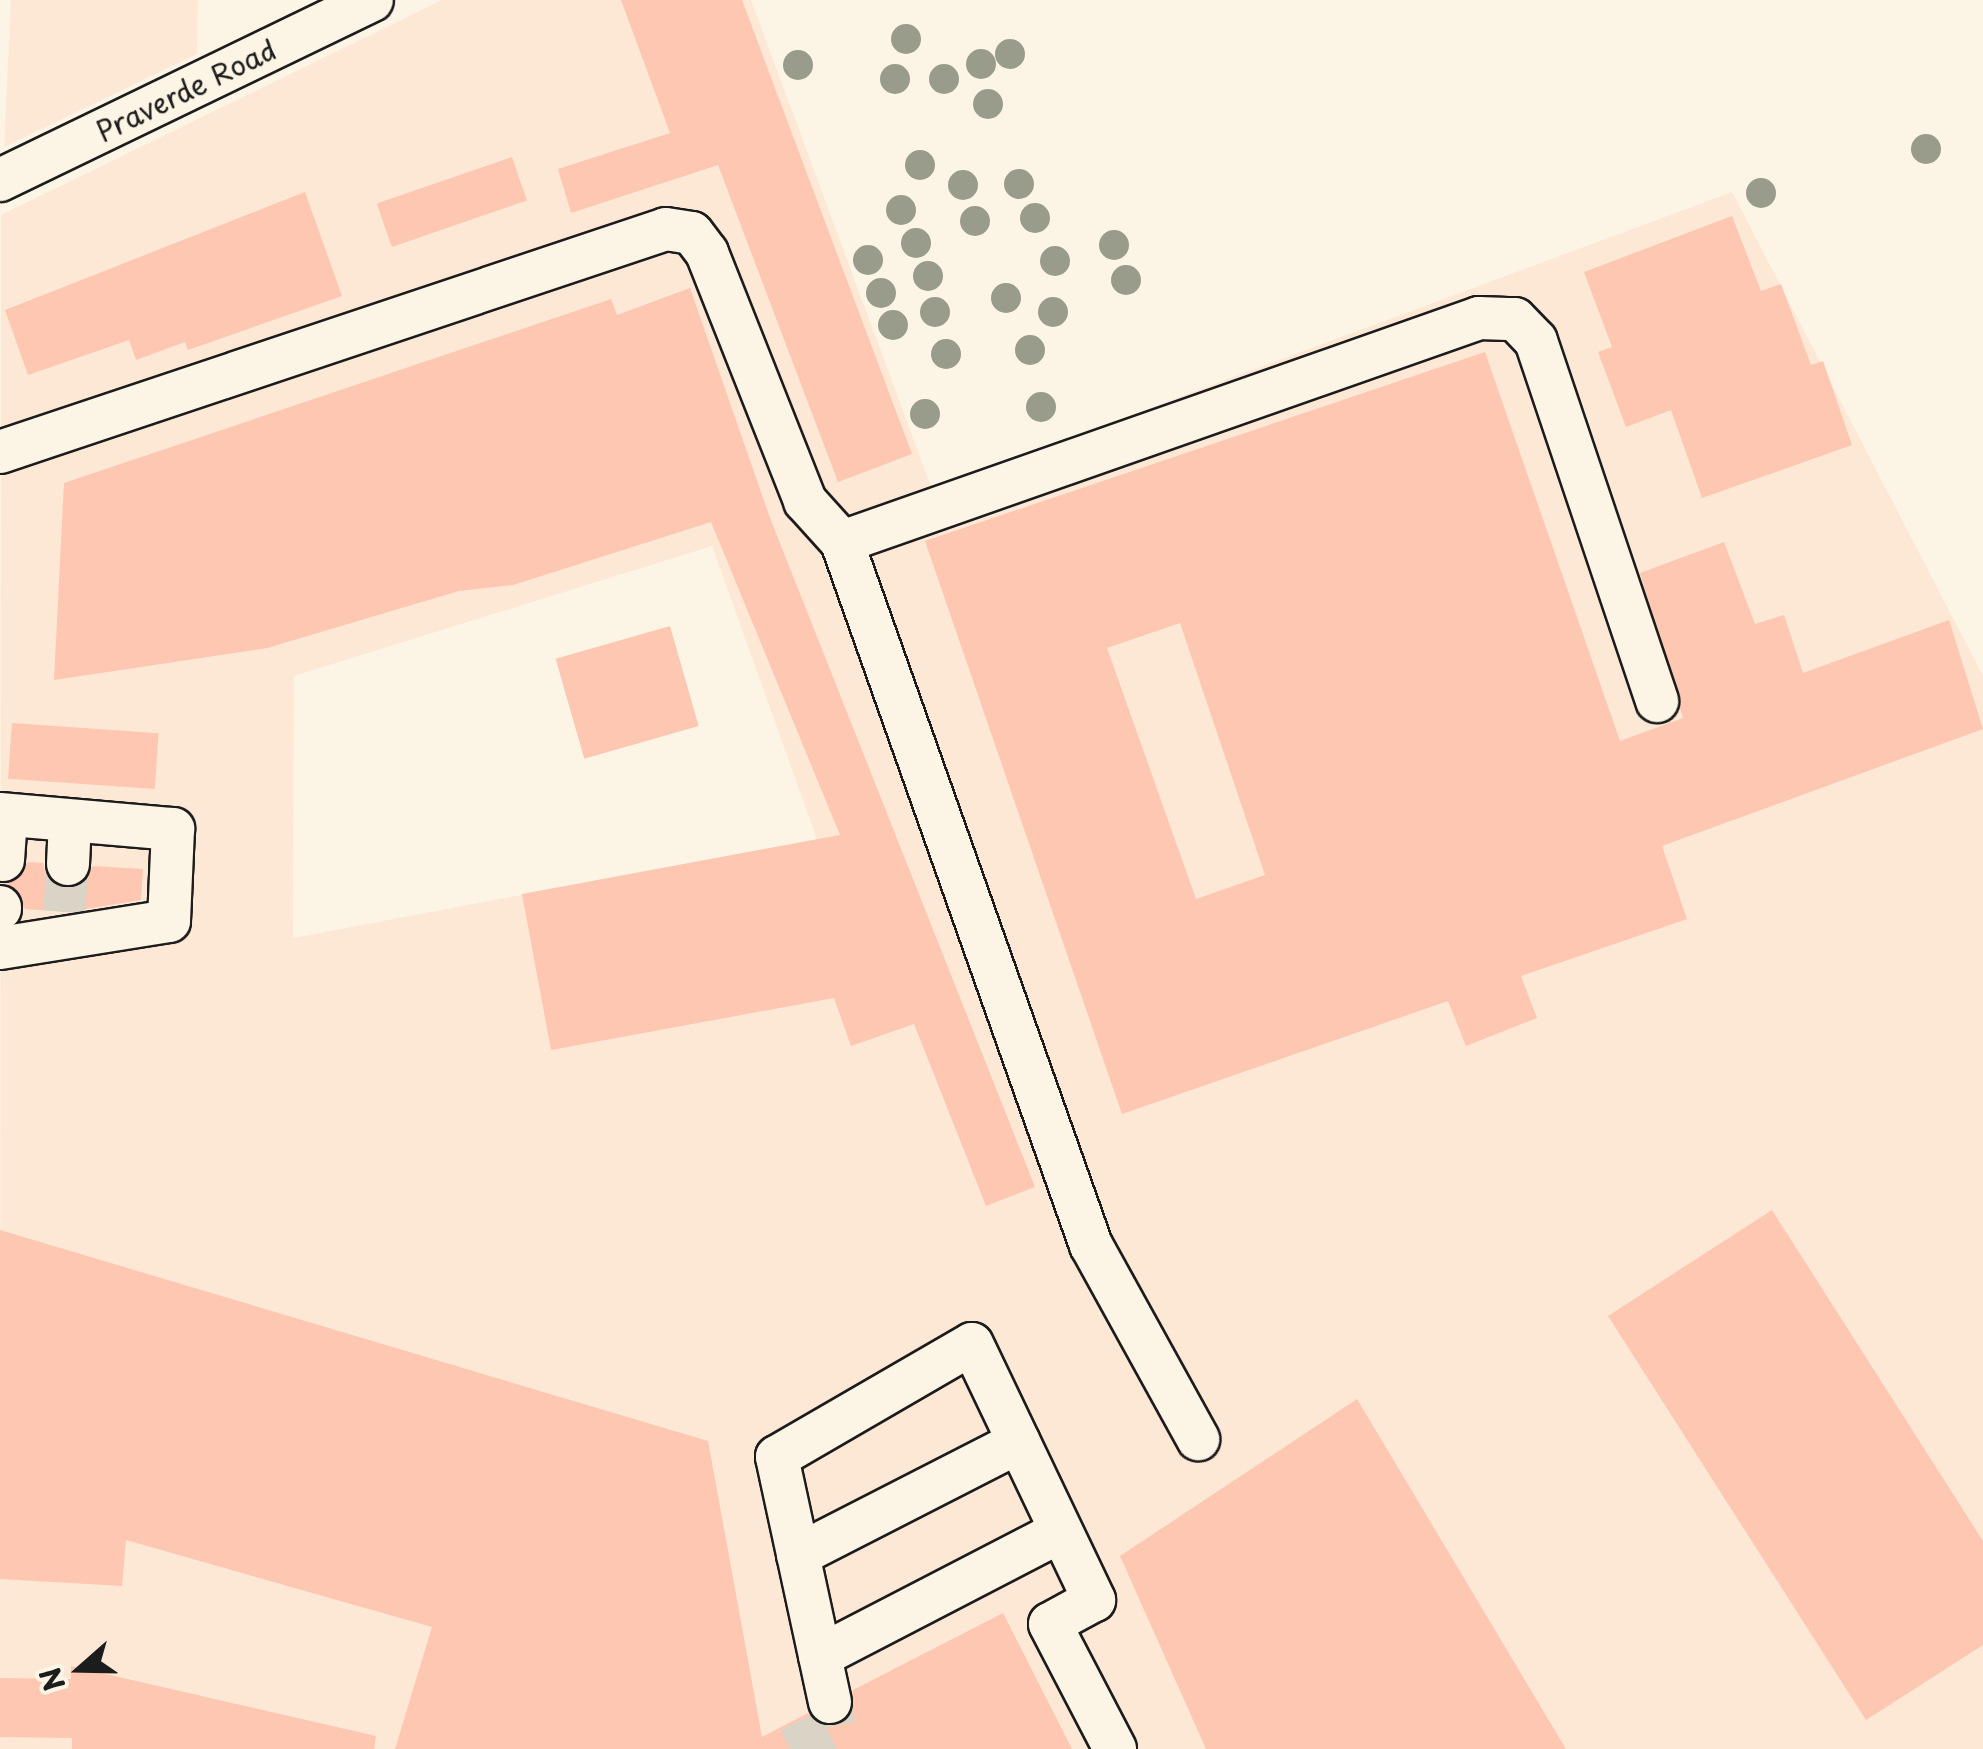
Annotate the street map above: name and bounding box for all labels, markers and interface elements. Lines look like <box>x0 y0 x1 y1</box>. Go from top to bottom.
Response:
street label: Praverde Road <box>91 32 281 148</box>
north arrow <box>30 1619 130 1719</box>
text: N <box>27 1662 75 1697</box>

